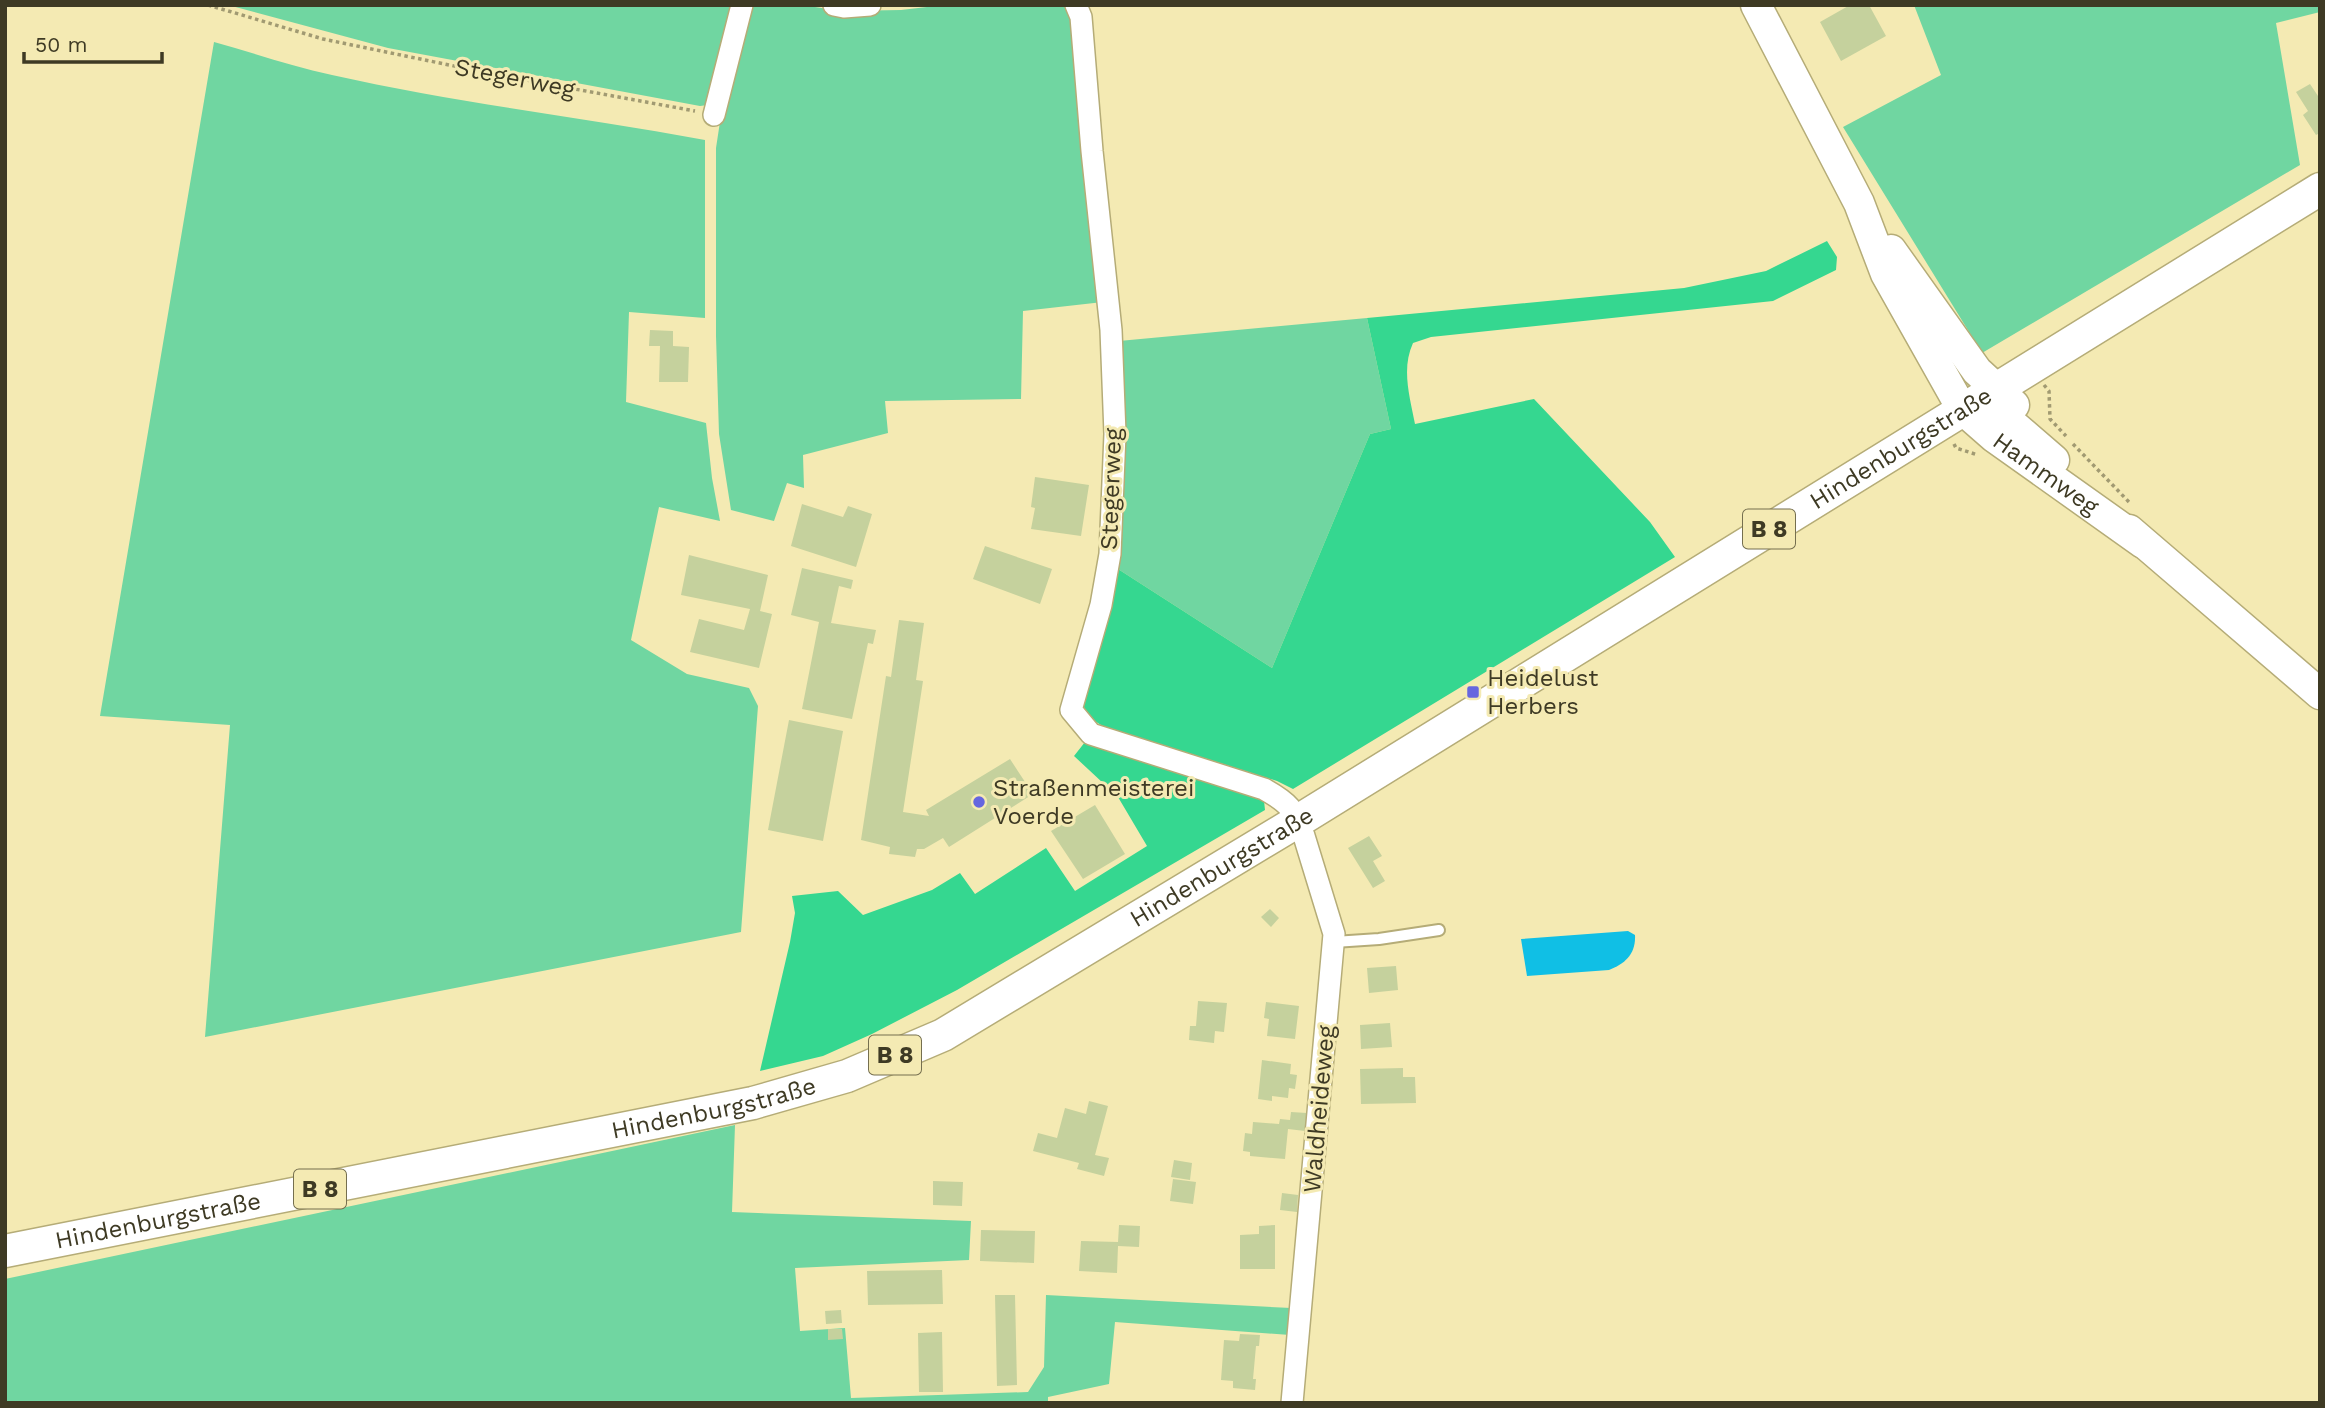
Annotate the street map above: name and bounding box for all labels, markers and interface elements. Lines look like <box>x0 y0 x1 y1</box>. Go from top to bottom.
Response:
scale bar <box>24 21 163 65</box>
text: 50 m <box>35 32 87 57</box>
street label: Stegerweg <box>452 53 578 103</box>
street label: Hindenburgstraße <box>1805 381 1997 515</box>
street label: Stegerweg <box>1095 427 1127 550</box>
street label: Hammweg <box>1987 427 2104 521</box>
road number: B 8 <box>1743 509 1795 548</box>
place label: Heidelust Herbers <box>1487 664 1598 720</box>
marker: Heidelust Herbers <box>1465 684 1481 700</box>
place label: Straßenmeisterei Voerde <box>993 774 1194 830</box>
marker: Straßenmeisterei Voerde <box>971 794 987 810</box>
street label: Hindenburgstraße <box>1125 801 1318 933</box>
street label: Waldheideweg <box>1298 1024 1340 1194</box>
road number: B 8 <box>869 1036 921 1074</box>
street label: Hindenburgstraße <box>609 1072 819 1145</box>
road number: B 8 <box>294 1170 346 1208</box>
street label: Hindenburgstraße <box>53 1187 263 1255</box>

